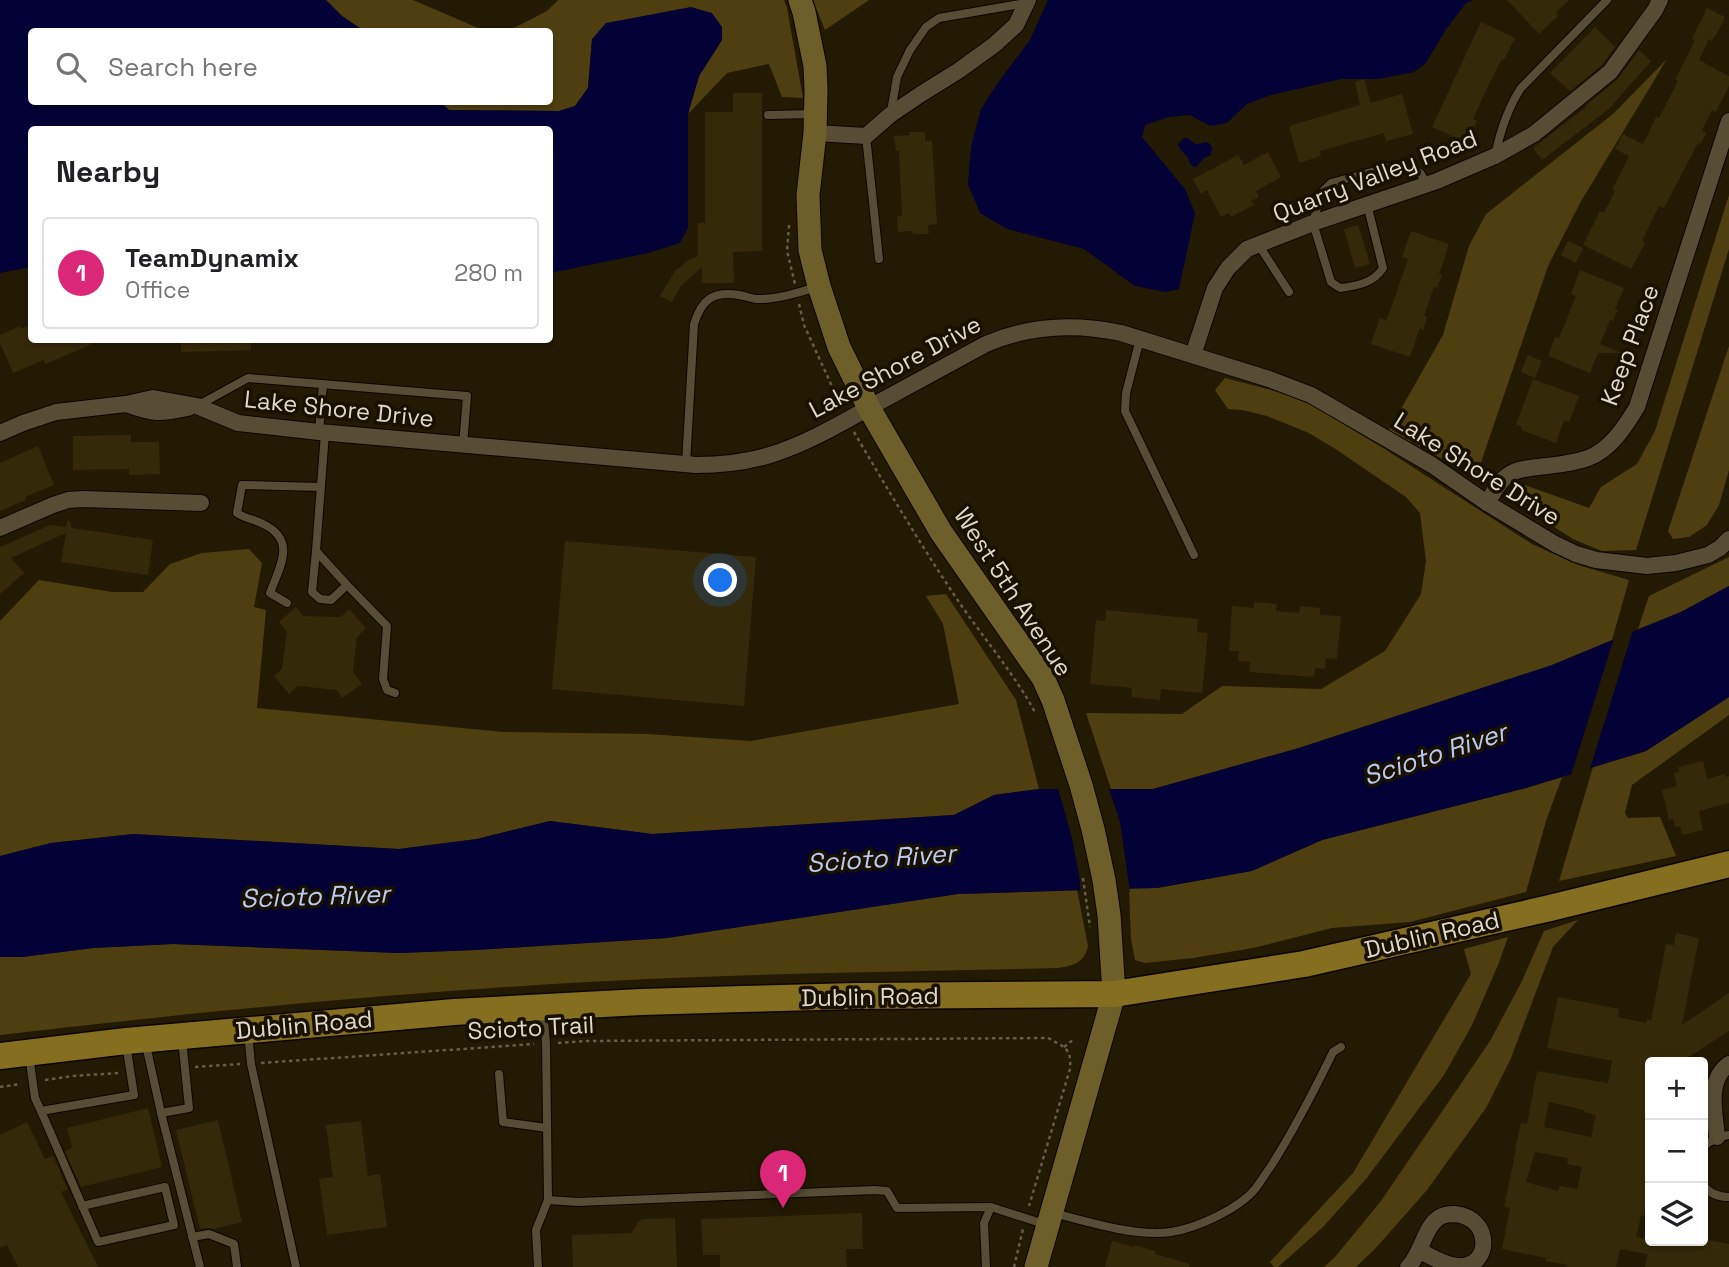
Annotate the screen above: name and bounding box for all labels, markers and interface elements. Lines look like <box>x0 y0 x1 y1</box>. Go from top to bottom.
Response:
search box <box>28 28 553 105</box>
icon: search <box>52 48 90 86</box>
text: Search here <box>108 50 258 84</box>
street label: Quarry Valley Road <box>1268 122 1482 229</box>
text: Nearby <box>56 152 160 191</box>
text: TeamDynamix <box>125 241 299 275</box>
text: 1 <box>76 258 86 288</box>
text: 280 m <box>454 258 523 288</box>
text: Office <box>125 275 190 305</box>
street label: Keep Place <box>1593 280 1666 410</box>
street label: Lake Shore Drive <box>803 308 986 425</box>
street label: Lake Shore Drive <box>243 383 435 434</box>
street label: Lake Shore Drive <box>1388 405 1566 532</box>
street label: West 5th Avenue <box>947 501 1080 682</box>
your location <box>703 563 737 597</box>
water label: Scioto River <box>1359 714 1514 793</box>
water label: Scioto River <box>805 836 960 880</box>
water label: Scioto River <box>240 876 393 916</box>
street label: Dublin Road <box>1361 904 1502 965</box>
street label: Dublin Road <box>801 980 939 1013</box>
street label: Dublin Road <box>234 1003 374 1046</box>
street label: Scioto Trail <box>467 1009 595 1046</box>
map controls <box>1645 1057 1708 1246</box>
button: + <box>1645 1057 1708 1120</box>
button: − <box>1645 1120 1708 1183</box>
pin: 1 <box>760 1150 806 1208</box>
button: layers <box>1645 1183 1708 1246</box>

